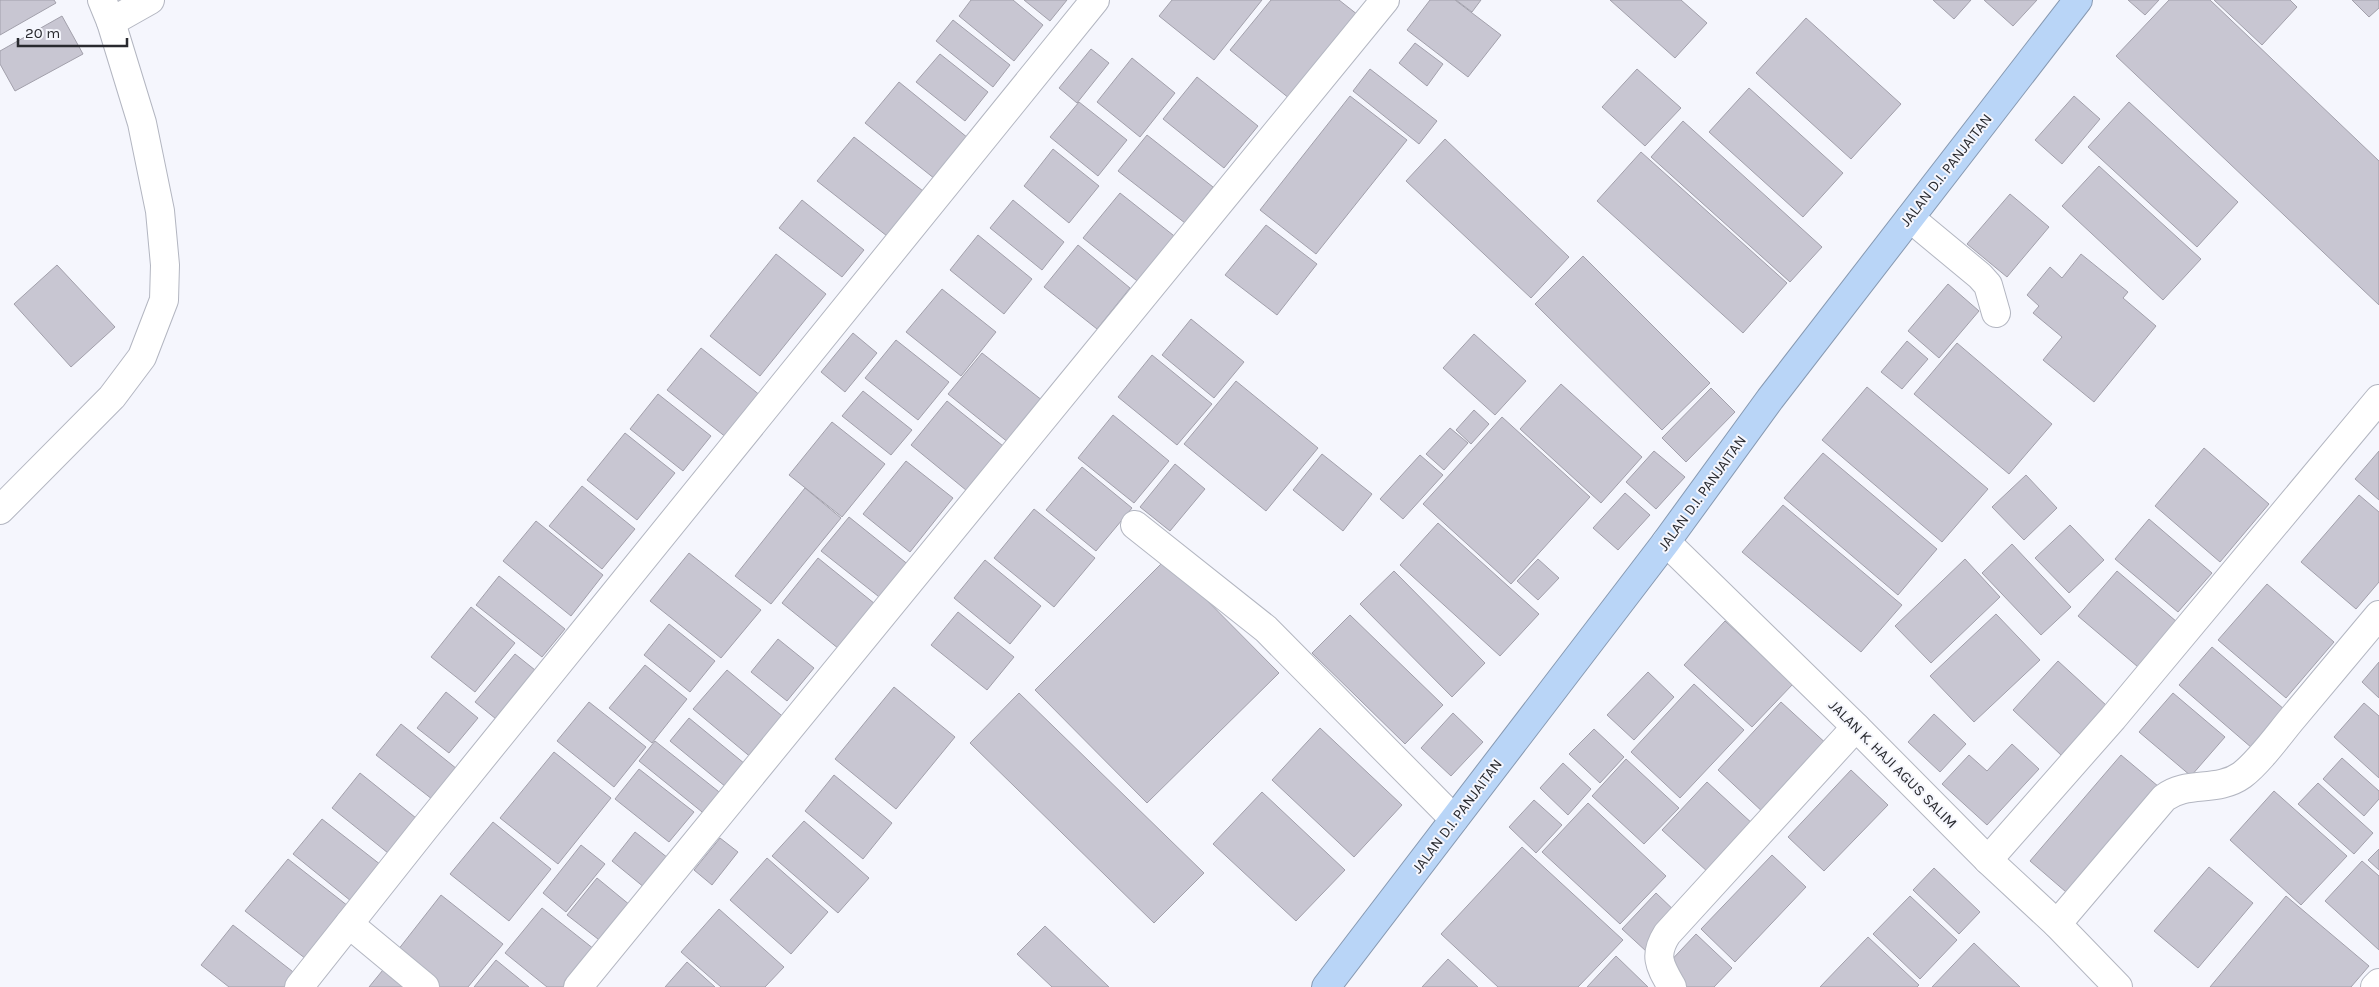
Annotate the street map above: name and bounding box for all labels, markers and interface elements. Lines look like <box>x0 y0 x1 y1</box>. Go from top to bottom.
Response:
scale bar <box>18 15 126 47</box>
text: 20 m <box>25 24 60 42</box>
street label: JALAN D.I. PANJAITAN <box>1896 110 1996 230</box>
street label: JALAN D.I. PANJAITAN <box>1654 432 1750 554</box>
street label: JALAN K. HAJI AGUS SALIM <box>1825 696 1961 832</box>
street label: JALAN D.I. PANJAITAN <box>1408 755 1506 877</box>

